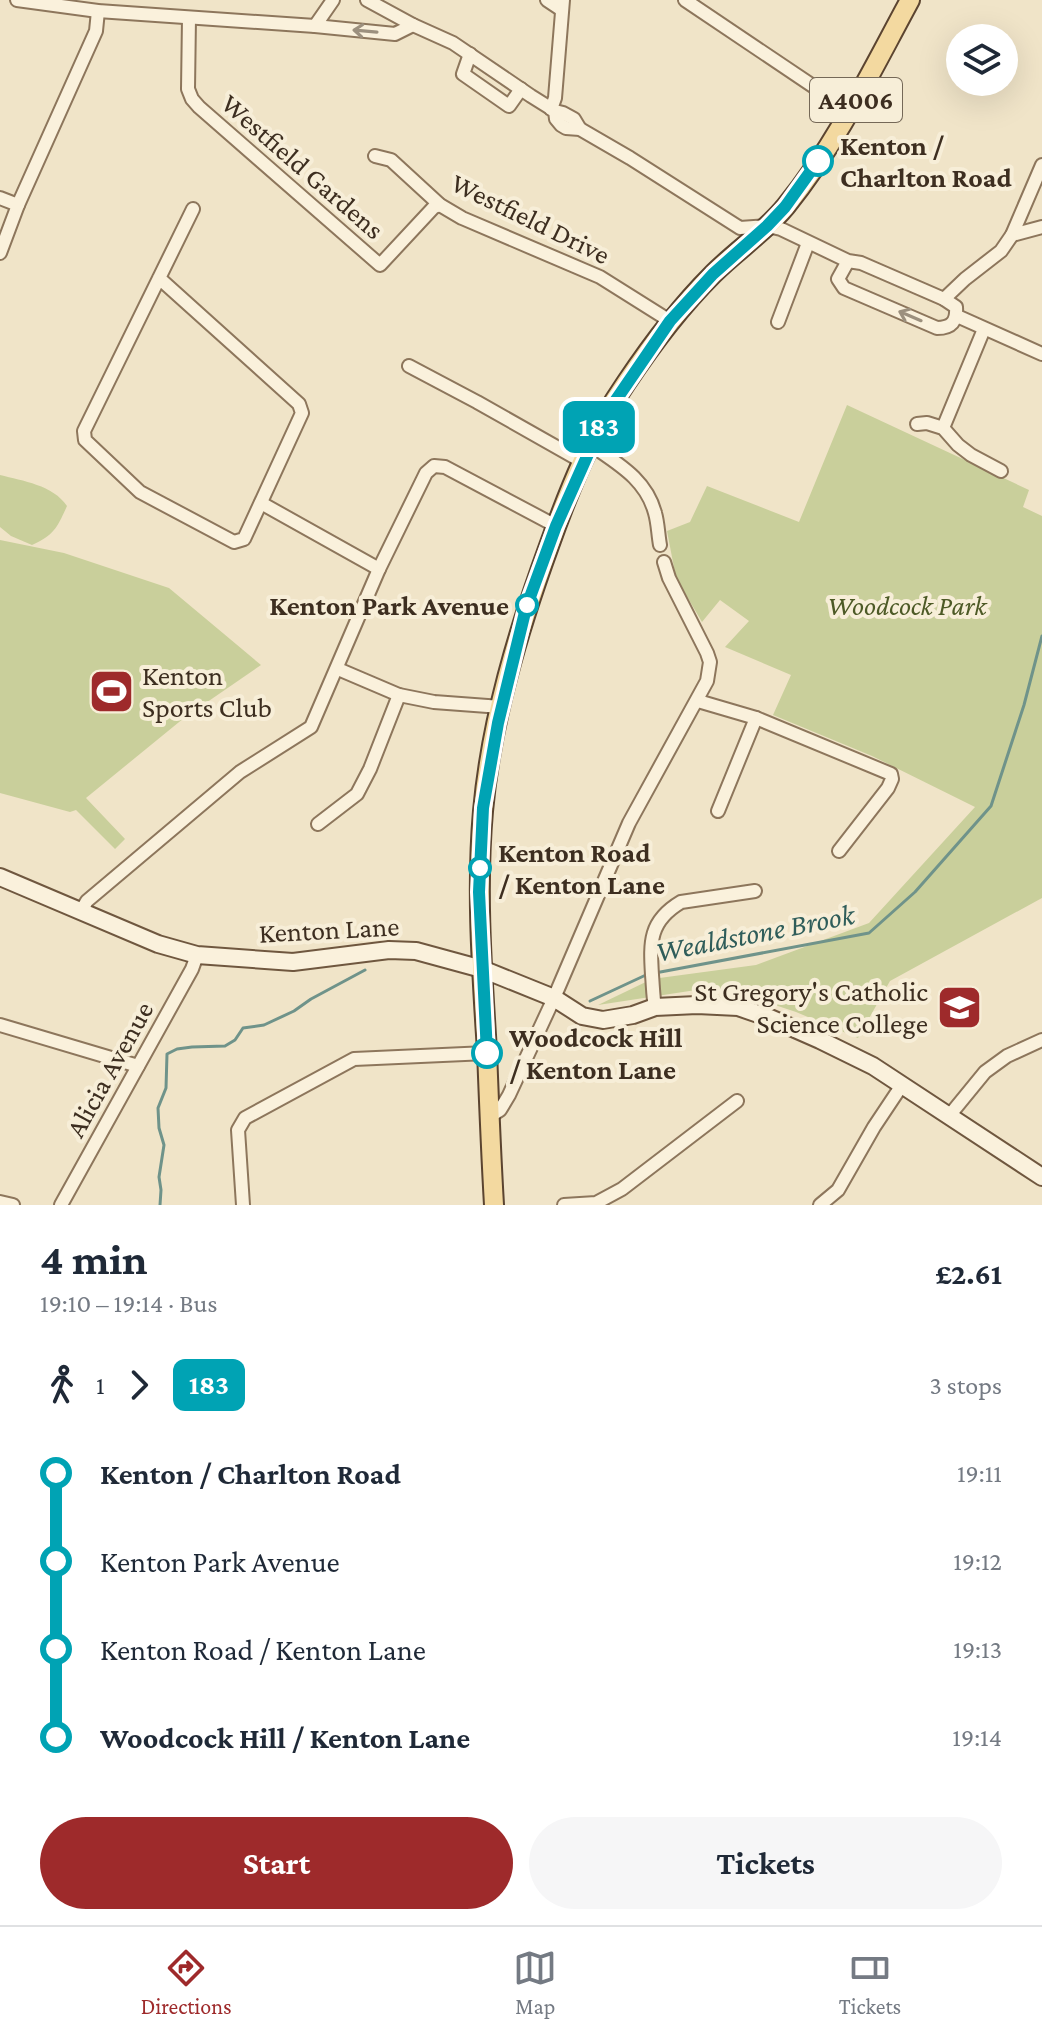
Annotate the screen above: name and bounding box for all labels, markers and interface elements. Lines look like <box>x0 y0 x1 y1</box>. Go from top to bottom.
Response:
one-way arrow <box>352 23 379 38</box>
map controls <box>946 24 1018 96</box>
button: layers <box>946 24 1018 96</box>
road number: A4006 <box>810 78 902 122</box>
street label: Westfield Gardens <box>215 87 390 245</box>
place label: Kenton / Charlton Road <box>840 130 1012 193</box>
marker: Kenton / Charlton Road <box>803 146 833 176</box>
street label: Westfield Drive <box>446 167 615 270</box>
one-way arrow <box>898 308 923 323</box>
line badge: 183 <box>553 401 645 453</box>
text: 183 <box>579 411 619 442</box>
place label: Kenton Park Avenue <box>269 590 509 621</box>
park label: Woodcock Park <box>827 590 988 621</box>
marker: Kenton Park Avenue <box>516 594 538 616</box>
place label: Kenton Sports Club <box>142 660 272 723</box>
sports icon: Kenton Sports Club <box>87 667 135 715</box>
place label: Kenton Road / Kenton Lane <box>498 837 665 900</box>
marker: Kenton Road / Kenton Lane <box>469 857 491 879</box>
water label: Wealdstone Brook <box>653 897 859 968</box>
street label: Kenton Lane <box>258 910 400 949</box>
place label: St Gregory's Catholic Science College <box>694 976 928 1039</box>
school or university icon: St Gregory's Catholic Science College <box>935 983 983 1031</box>
street label: Alicia Avenue <box>59 996 159 1142</box>
place label: Woodcock Hill / Kenton Lane <box>508 1022 682 1085</box>
marker: Woodcock Hill / Kenton Lane <box>472 1038 502 1068</box>
text: 4 min <box>40 1235 147 1283</box>
text: £2.61 <box>935 1257 1002 1290</box>
text: 19:10 – 19:14 · Bus <box>40 1289 217 1318</box>
icon: walk <box>40 1363 84 1407</box>
icon: forward <box>117 1363 161 1407</box>
text: 183 <box>189 1369 229 1400</box>
text: 1 <box>96 1371 105 1400</box>
text: 3 stops <box>929 1371 1002 1400</box>
text: Kenton / Charlton Road <box>100 1457 401 1490</box>
text: 19:11 <box>957 1459 1002 1488</box>
text: Kenton Park Avenue <box>100 1545 340 1578</box>
text: 19:12 <box>953 1547 1002 1576</box>
text: Kenton Road / Kenton Lane <box>100 1633 426 1666</box>
text: 19:13 <box>953 1635 1002 1664</box>
text: Woodcock Hill / Kenton Lane <box>100 1721 470 1754</box>
text: 19:14 <box>952 1723 1002 1752</box>
button: Start <box>40 1817 513 1909</box>
button: Tickets <box>529 1817 1002 1909</box>
tab: Directions <box>141 1946 232 2019</box>
tab: Map <box>513 1946 557 2019</box>
tab: Tickets <box>839 1946 901 2019</box>

